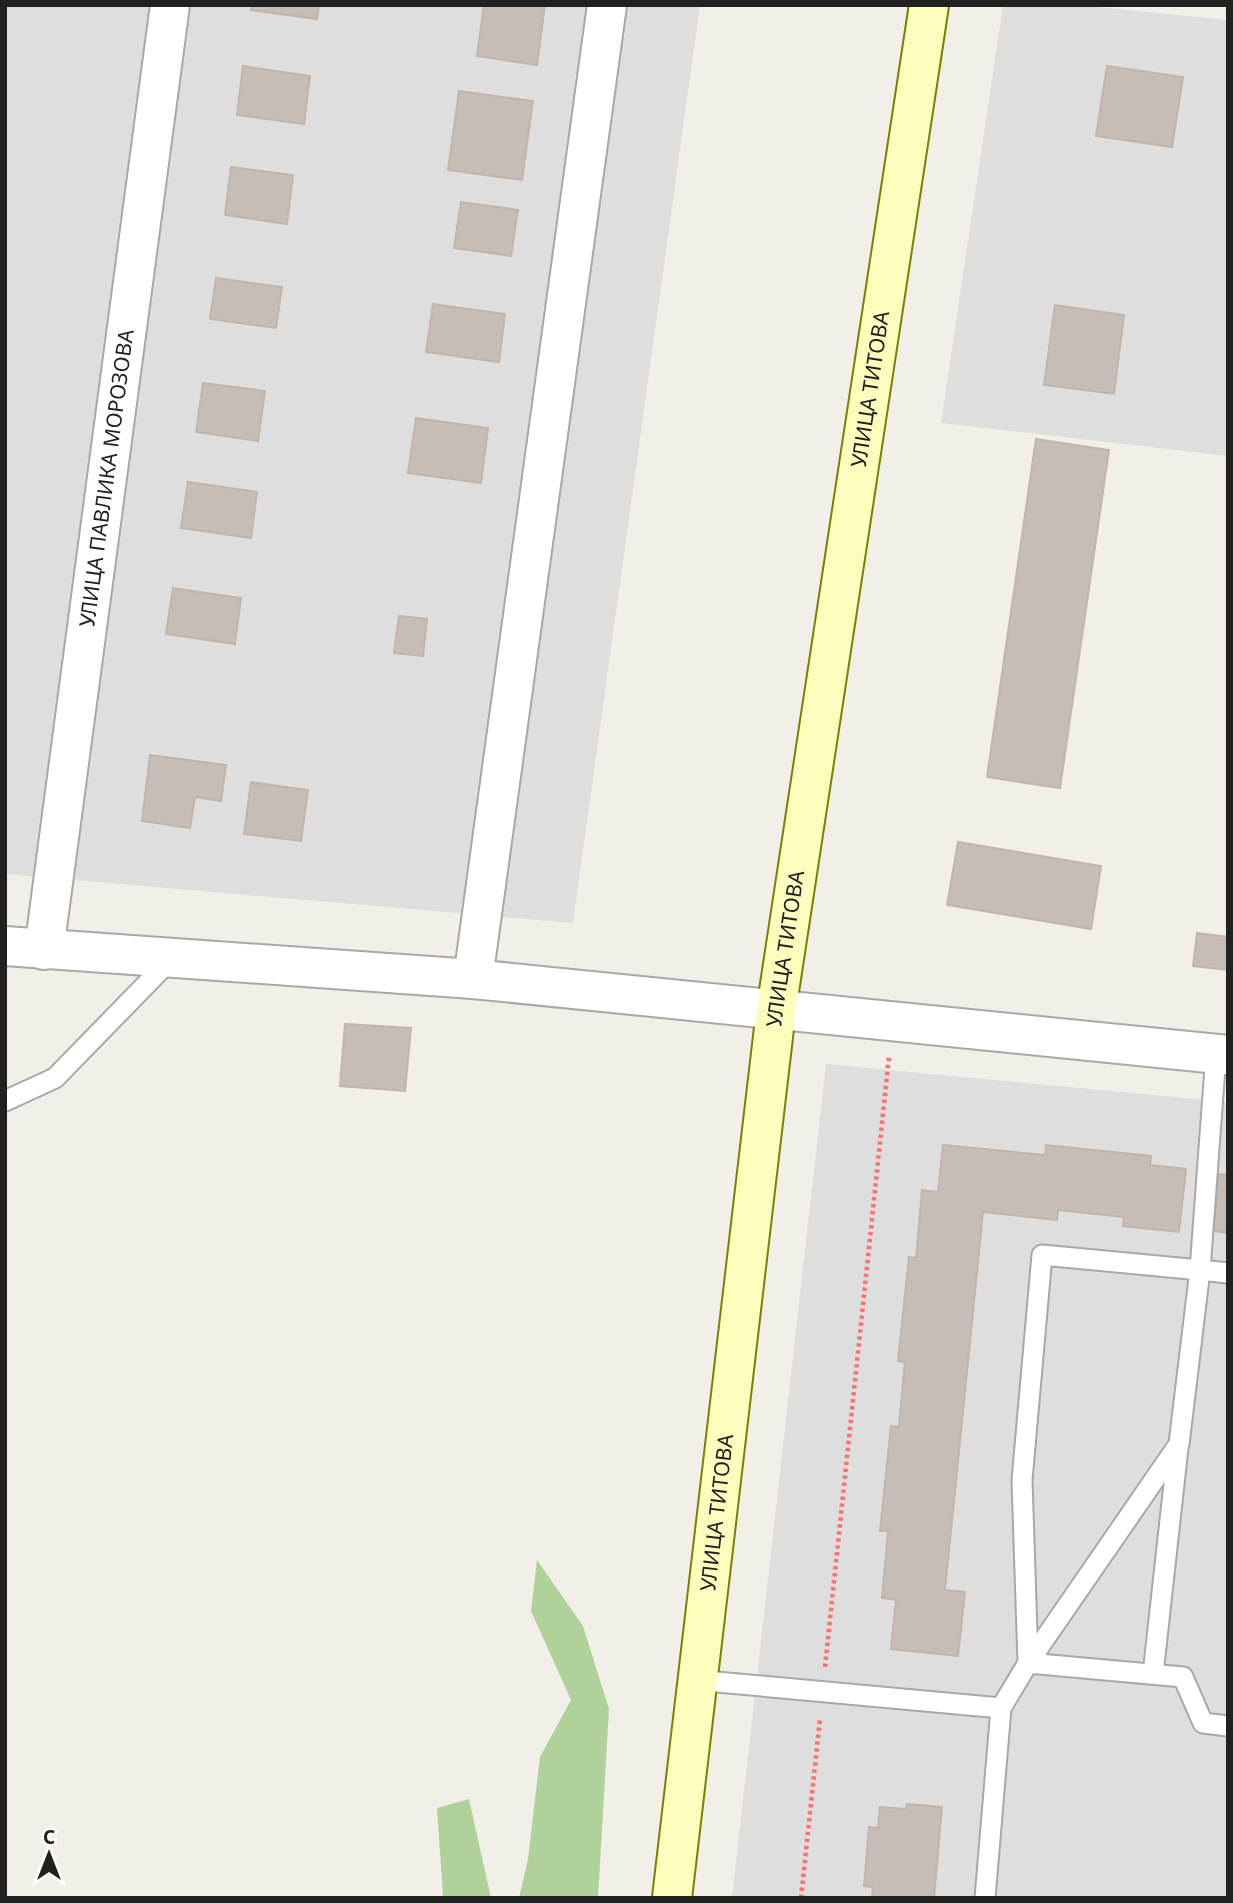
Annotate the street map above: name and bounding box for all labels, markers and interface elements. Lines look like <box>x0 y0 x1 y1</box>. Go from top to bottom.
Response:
street label: УЛИЦА ТИТОВА <box>844 308 895 469</box>
street label: УЛИЦА ПАВЛИКА МОРОЗОВА <box>72 327 140 628</box>
street label: УЛИЦА ТИТОВА <box>759 868 810 1028</box>
street label: УЛИЦА ТИТОВА <box>693 1432 739 1593</box>
north arrow <box>14 1819 84 1889</box>
text: С <box>43 1824 55 1850</box>

